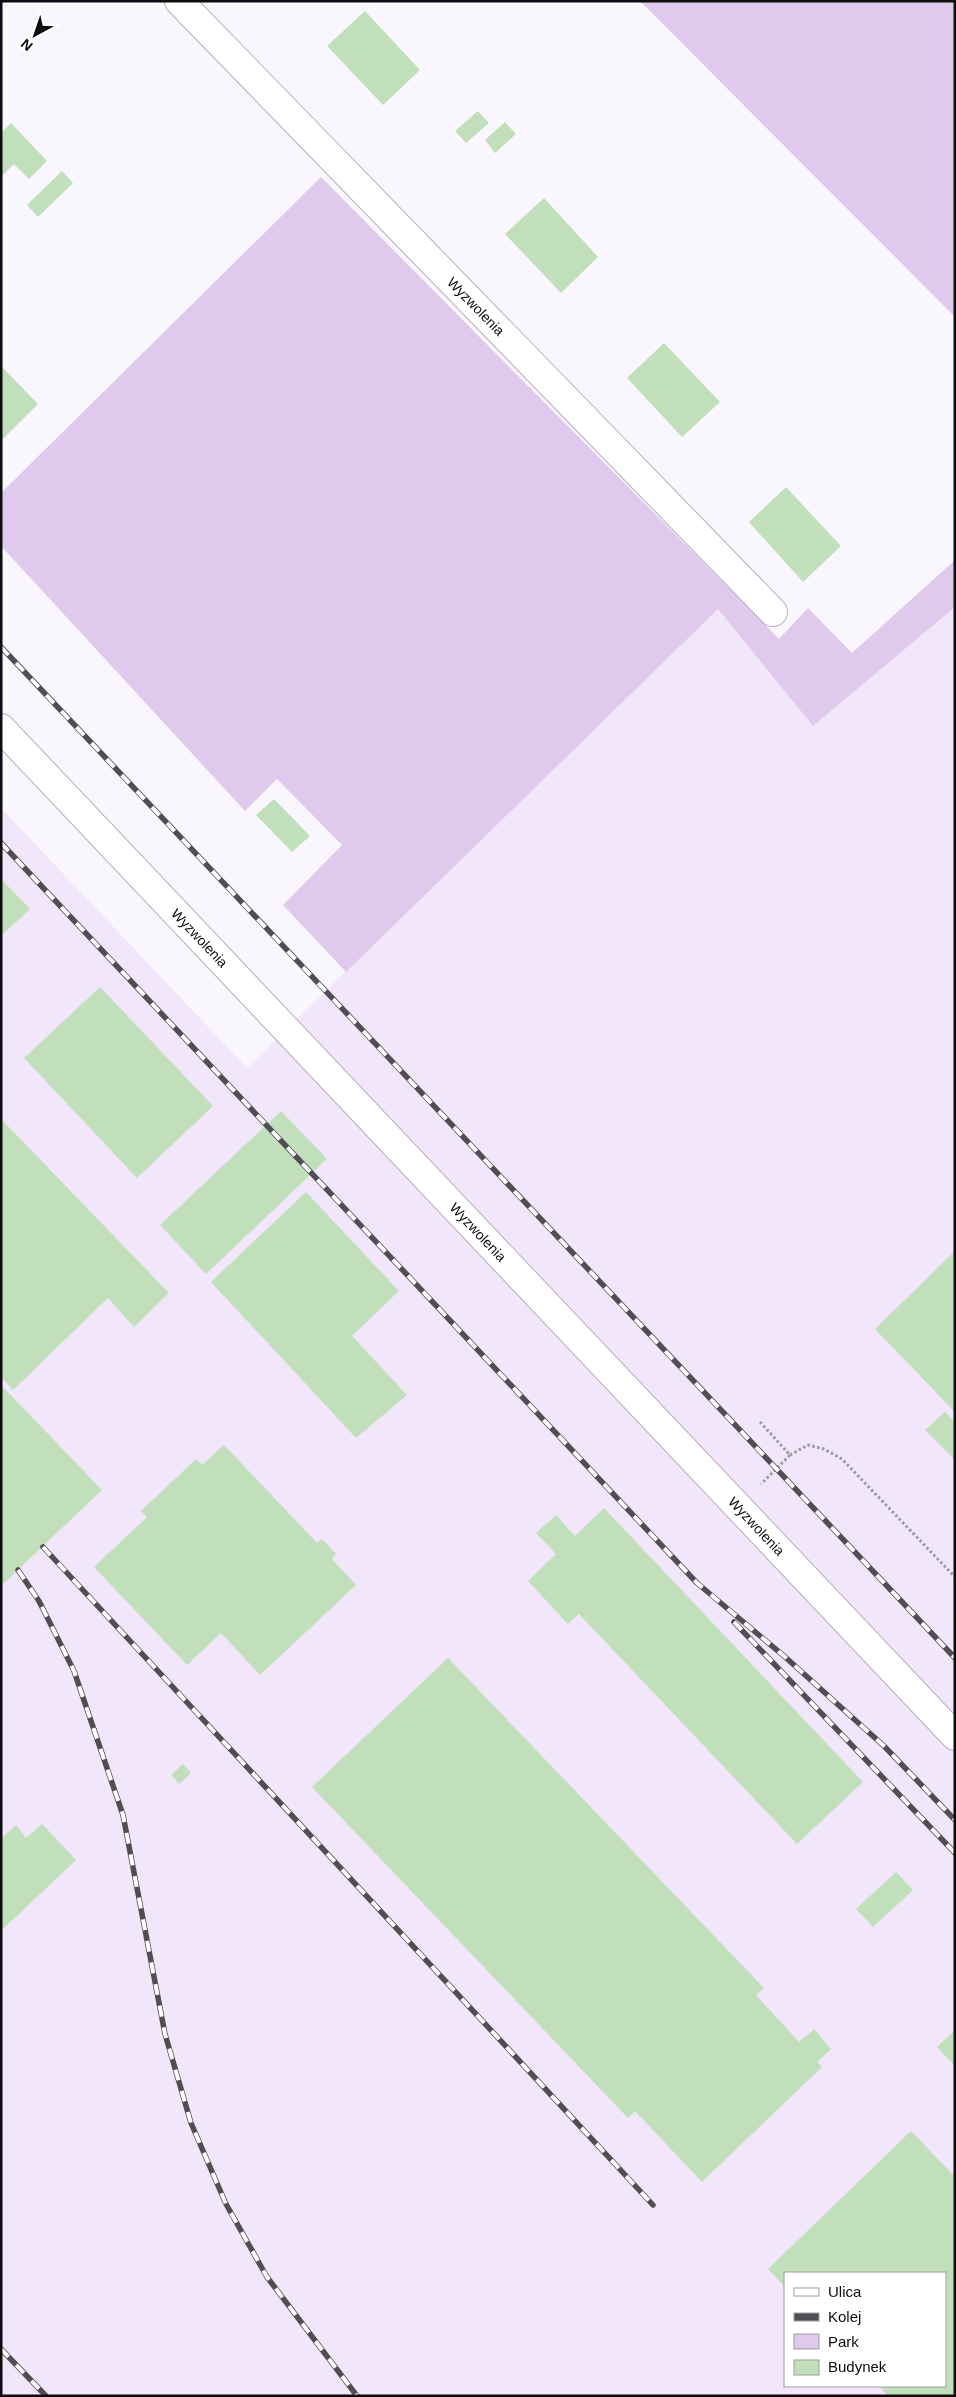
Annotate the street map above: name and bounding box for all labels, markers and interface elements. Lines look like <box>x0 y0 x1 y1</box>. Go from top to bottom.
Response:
north arrow <box>10 10 60 60</box>
text: N <box>18 36 36 54</box>
street label: Wyzwolenia <box>444 274 508 339</box>
street label: Wyzwolenia <box>168 905 231 971</box>
street label: Wyzwolenia <box>447 1199 510 1265</box>
street label: Wyzwolenia <box>725 1494 788 1559</box>
legend <box>784 2272 946 2387</box>
text: Ulica <box>828 2283 862 2300</box>
text: Kolej <box>828 2308 861 2325</box>
text: Park <box>828 2333 859 2350</box>
text: Budynek <box>828 2358 887 2375</box>

